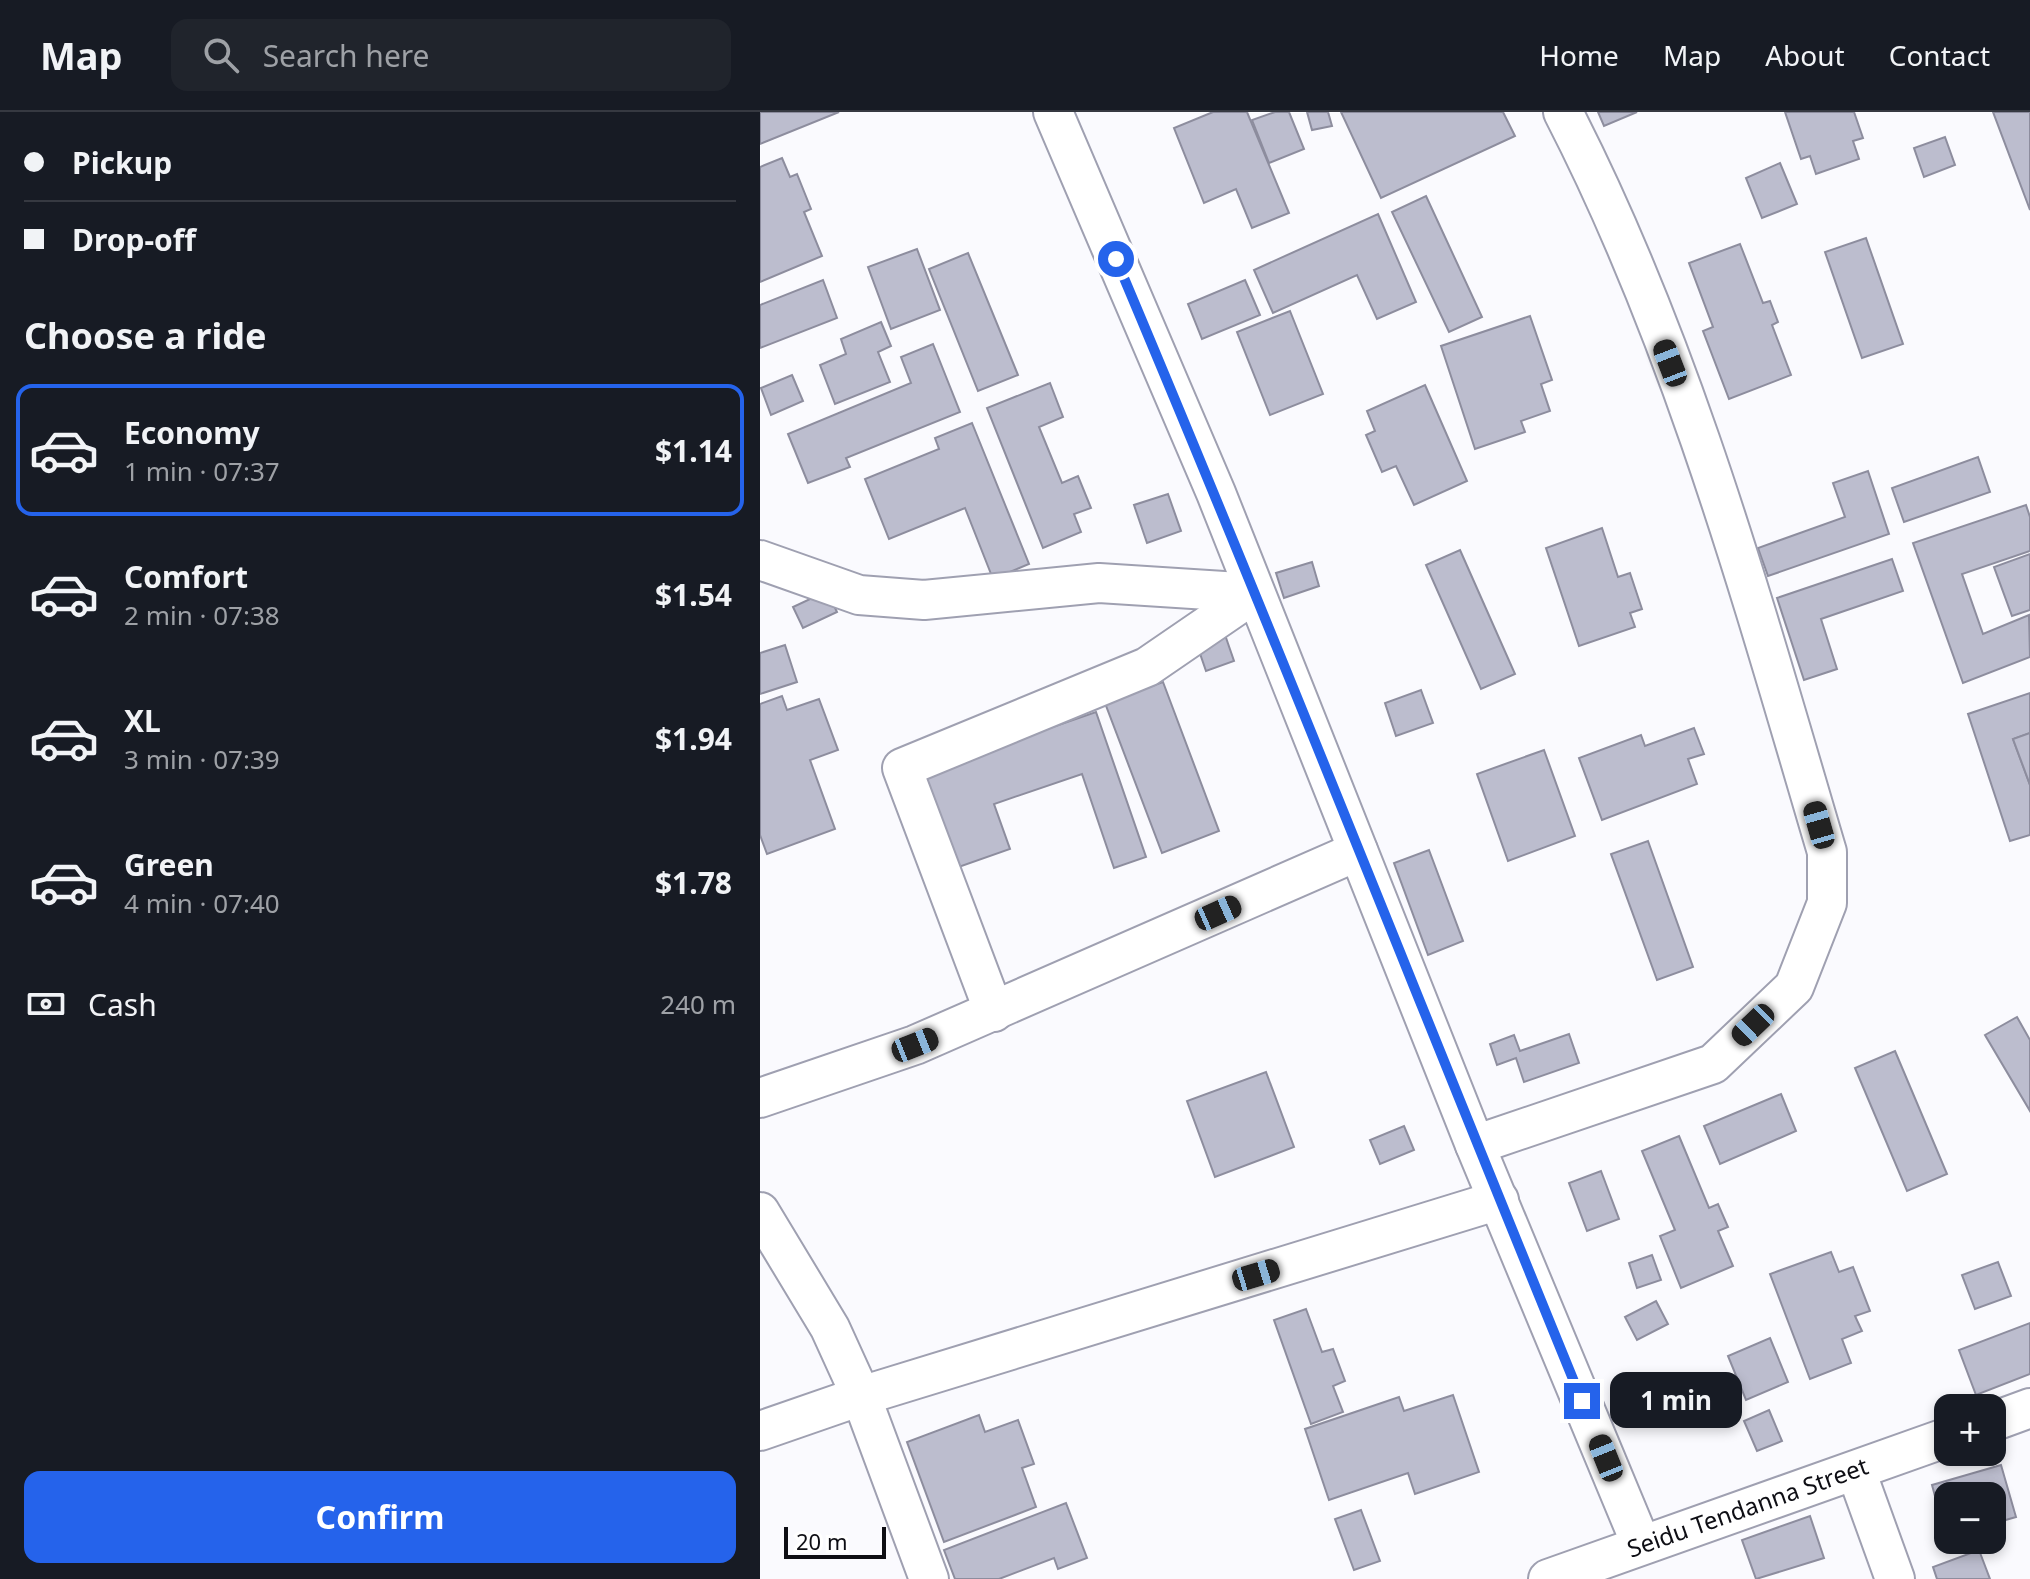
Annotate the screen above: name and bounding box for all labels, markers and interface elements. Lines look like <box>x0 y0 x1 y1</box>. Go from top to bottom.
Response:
search box <box>171 19 731 91</box>
text: Map <box>40 29 123 81</box>
icon: search <box>199 33 243 77</box>
text: Search here <box>263 35 430 76</box>
text: Home <box>1539 36 1619 74</box>
text: Map <box>1663 36 1721 74</box>
text: About <box>1765 36 1845 74</box>
text: Contact <box>1889 36 1990 74</box>
text: Pickup <box>72 142 172 183</box>
text: Drop-off <box>72 219 196 260</box>
route start <box>1098 241 1134 277</box>
text: Choose a ride <box>24 311 266 360</box>
car <box>1650 336 1690 390</box>
text: Economy <box>124 412 260 453</box>
icon: car <box>28 414 100 486</box>
text: $1.14 <box>655 430 732 471</box>
text: 1 min · 07:37 <box>124 453 280 489</box>
text: Comfort <box>124 556 248 597</box>
icon: car <box>28 558 100 630</box>
text: $1.54 <box>655 574 732 615</box>
text: 2 min · 07:38 <box>124 597 280 633</box>
text: XL <box>124 700 161 741</box>
icon: car <box>28 702 100 774</box>
text: $1.94 <box>655 718 732 759</box>
text: 3 min · 07:39 <box>124 741 280 777</box>
car <box>1801 799 1837 851</box>
text: Green <box>124 844 214 885</box>
icon: car <box>28 846 100 918</box>
text: $1.78 <box>655 862 732 903</box>
text: 4 min · 07:40 <box>124 885 280 921</box>
car <box>1191 892 1245 934</box>
icon: cash <box>24 982 68 1026</box>
text: Cash <box>88 984 157 1025</box>
text: 240 m <box>660 986 736 1022</box>
car <box>1727 1000 1779 1050</box>
car <box>888 1025 942 1065</box>
car <box>1230 1257 1282 1293</box>
callout: 1 min <box>1610 1373 1742 1429</box>
text: 1 min <box>1640 1382 1712 1418</box>
route end <box>1564 1383 1600 1419</box>
map controls <box>1934 1394 2006 1554</box>
button: + <box>1934 1394 2006 1466</box>
car <box>1586 1431 1626 1485</box>
street label: Seidu Tendanna Street <box>1622 1449 1873 1565</box>
button: Confirm <box>24 1471 736 1563</box>
button: − <box>1934 1482 2006 1554</box>
scale bar <box>784 1523 886 1559</box>
text: 20 m <box>796 1526 847 1556</box>

